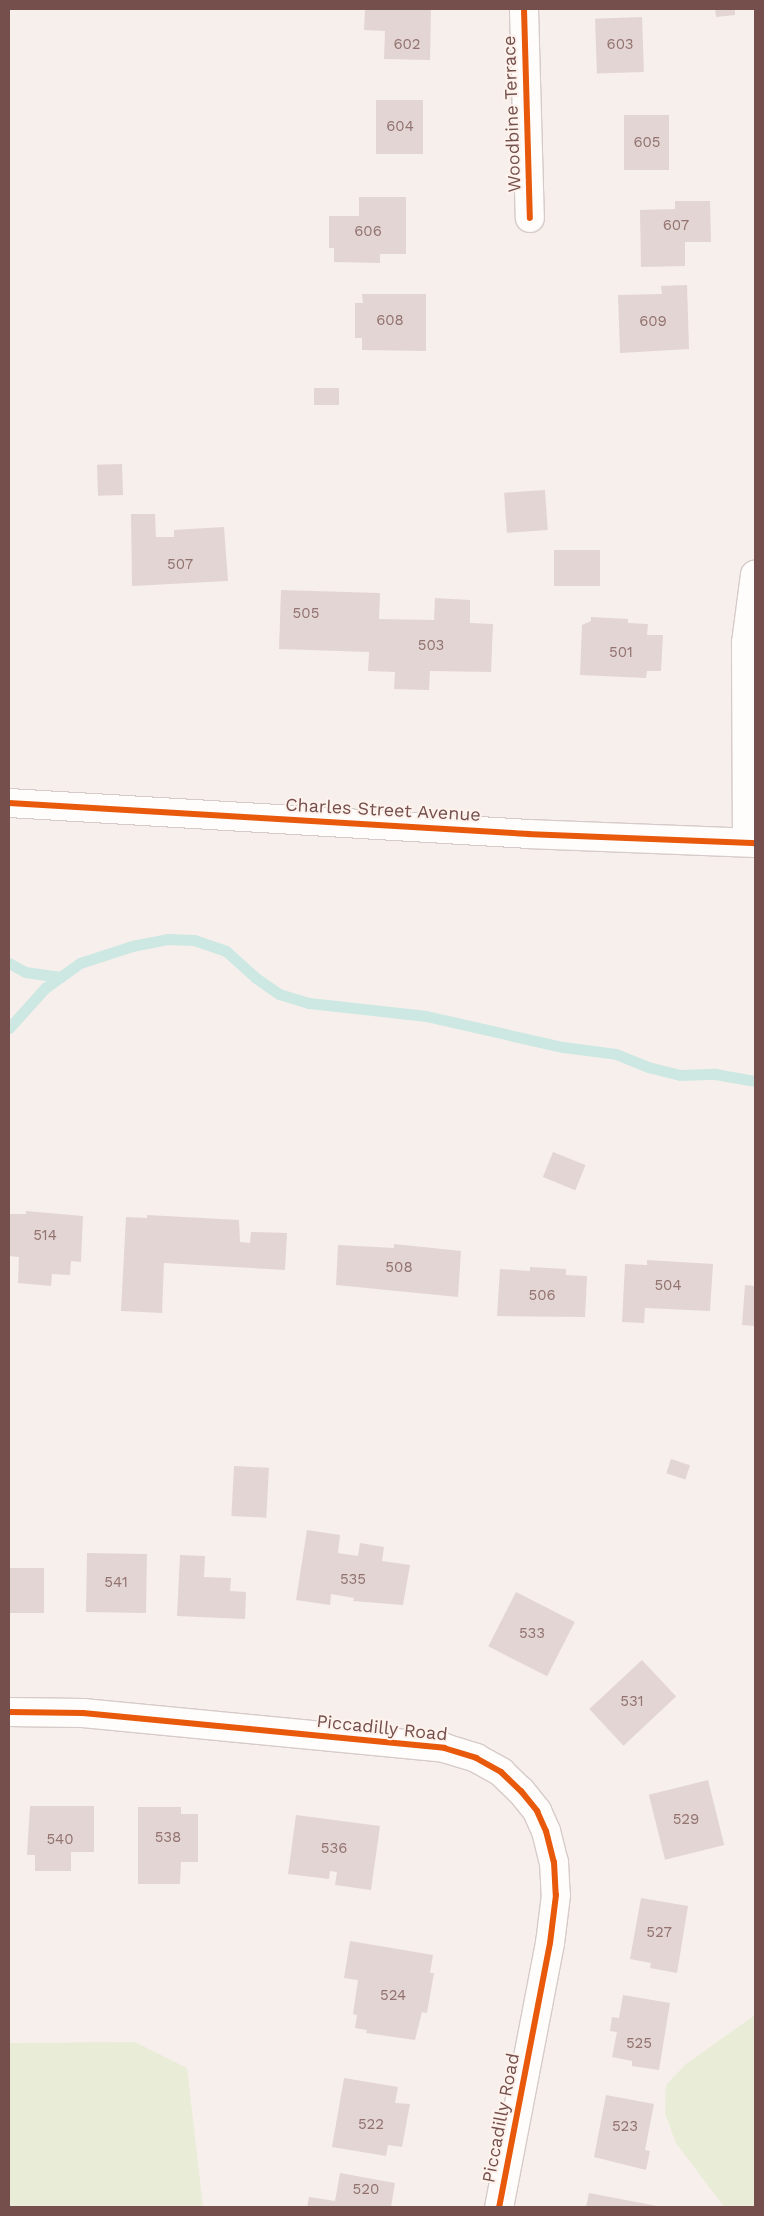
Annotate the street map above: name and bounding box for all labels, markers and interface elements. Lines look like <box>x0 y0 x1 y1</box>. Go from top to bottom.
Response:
street label: Woodbine Terrace <box>498 35 526 193</box>
house number: 602 <box>393 36 421 54</box>
house number: 603 <box>607 36 633 54</box>
house number: 604 <box>386 118 414 136</box>
house number: 605 <box>633 134 661 152</box>
house number: 607 <box>663 217 689 235</box>
house number: 606 <box>354 223 382 241</box>
house number: 608 <box>376 312 404 330</box>
house number: 609 <box>639 313 667 331</box>
house number: 507 <box>167 556 193 574</box>
house number: 505 <box>293 605 319 623</box>
house number: 503 <box>418 637 444 655</box>
house number: 501 <box>609 644 633 662</box>
street label: Charles Street Avenue <box>284 794 482 826</box>
house number: 514 <box>33 1227 57 1245</box>
house number: 508 <box>385 1259 413 1277</box>
house number: 504 <box>654 1277 682 1295</box>
house number: 506 <box>528 1287 556 1305</box>
house number: 535 <box>340 1571 366 1589</box>
house number: 541 <box>104 1574 128 1592</box>
house number: 533 <box>519 1625 545 1643</box>
house number: 531 <box>620 1693 644 1711</box>
street label: Piccadilly Road <box>315 1710 449 1746</box>
house number: 529 <box>673 1811 699 1829</box>
house number: 538 <box>155 1829 181 1847</box>
house number: 540 <box>46 1831 74 1849</box>
house number: 536 <box>321 1840 347 1858</box>
house number: 527 <box>646 1924 672 1942</box>
house number: 524 <box>380 1987 406 2005</box>
house number: 525 <box>626 2035 652 2053</box>
street label: Piccadilly Road <box>478 2051 524 2185</box>
house number: 522 <box>358 2116 384 2134</box>
house number: 523 <box>612 2118 638 2136</box>
house number: 520 <box>353 2181 379 2199</box>

